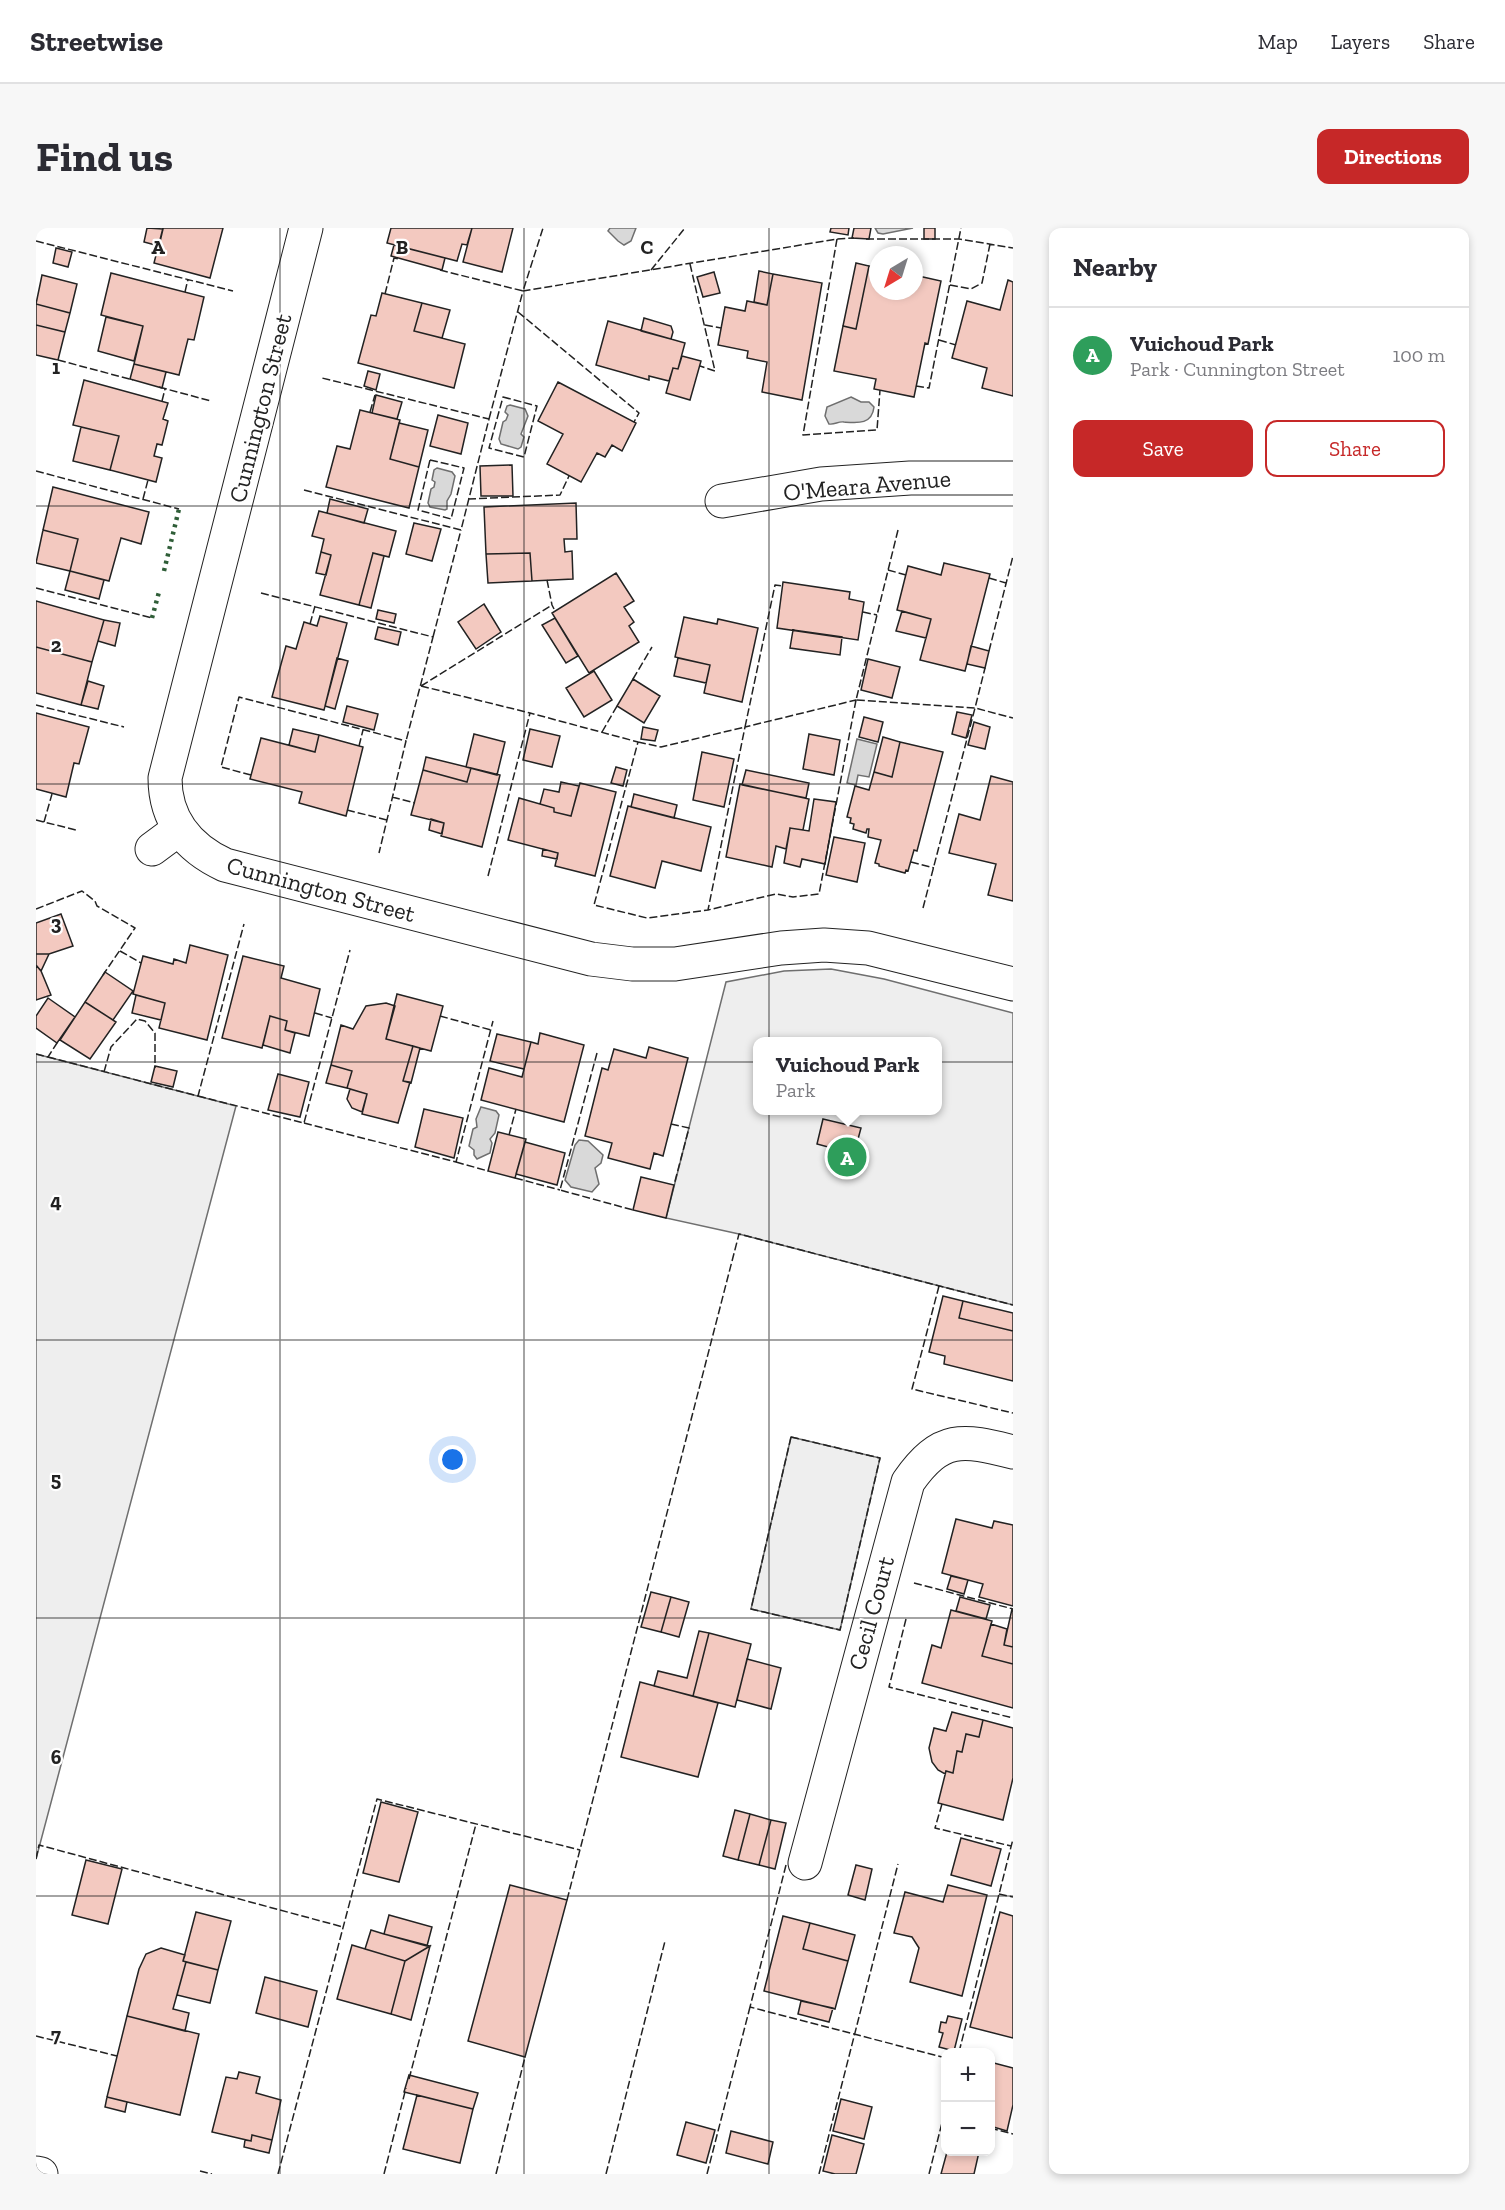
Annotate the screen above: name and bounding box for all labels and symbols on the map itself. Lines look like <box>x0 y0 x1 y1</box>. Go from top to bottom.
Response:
text: A <box>151 235 165 259</box>
text: B <box>396 235 408 259</box>
text: C <box>641 235 654 259</box>
north arrow <box>869 246 923 300</box>
street label: Cunnington Street <box>222 310 298 506</box>
text: 1 <box>52 355 60 379</box>
street label: O'Meara Avenue <box>782 463 952 507</box>
text: 2 <box>51 633 62 657</box>
street label: Cunnington Street <box>224 850 418 928</box>
text: 3 <box>51 911 62 935</box>
pin: A <box>828 1134 866 1180</box>
text: 4 <box>50 1189 62 1213</box>
your location <box>438 1445 467 1474</box>
text: 5 <box>51 1467 61 1491</box>
street label: Cecil Court <box>842 1553 900 1673</box>
text: 6 <box>51 1745 62 1769</box>
text: 7 <box>51 2023 61 2047</box>

